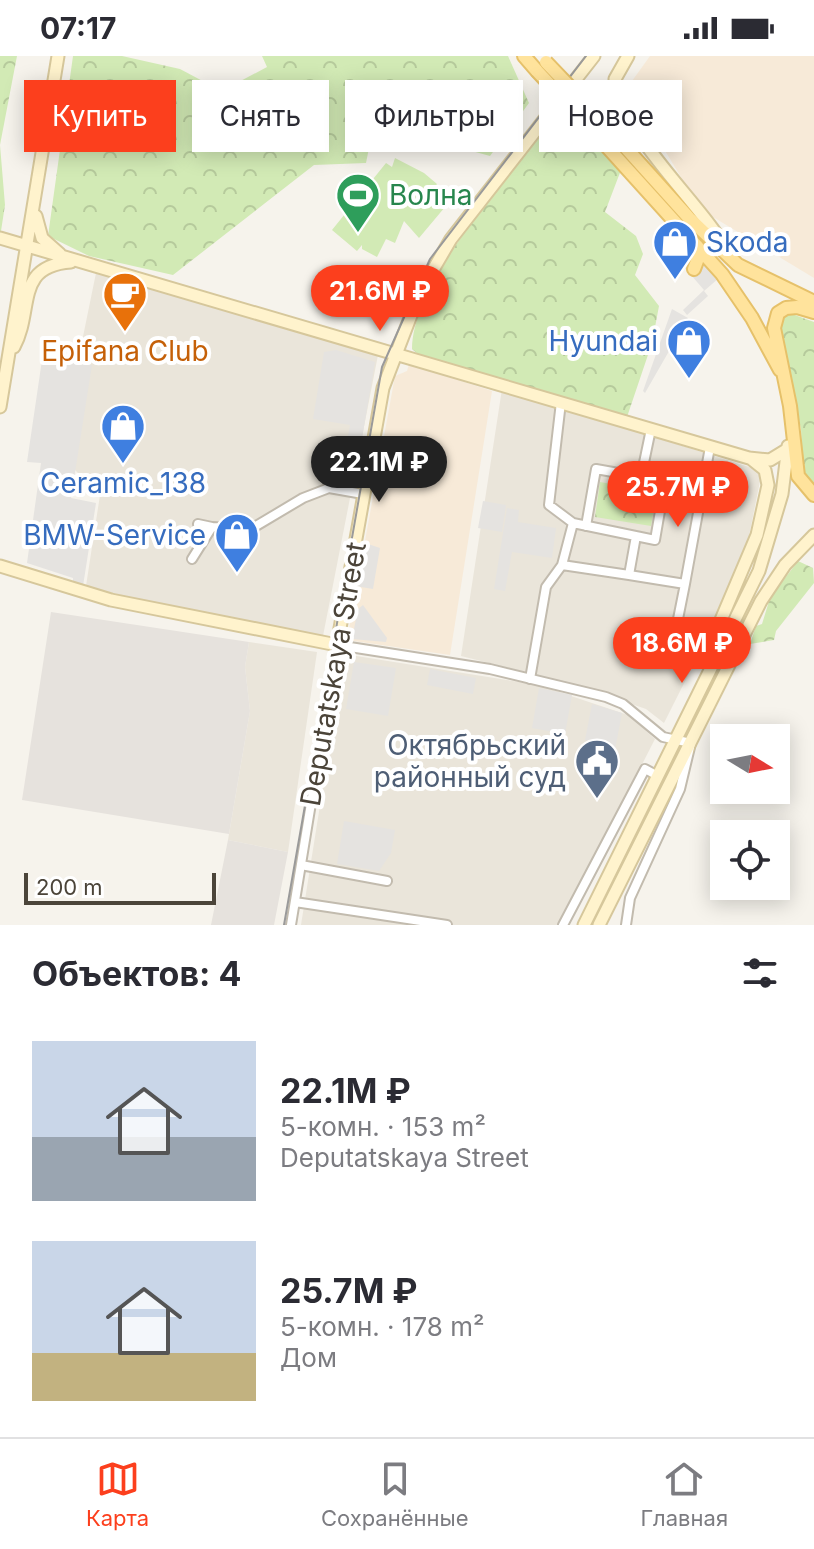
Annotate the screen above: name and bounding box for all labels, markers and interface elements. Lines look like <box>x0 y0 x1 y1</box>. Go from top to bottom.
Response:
text: 07:17 <box>40 10 116 46</box>
chip: Купить <box>24 80 176 152</box>
chip: Снять <box>192 80 329 152</box>
chip: Фильтры <box>345 80 523 152</box>
chip: Новое <box>539 80 682 152</box>
sports icon: Волна <box>334 171 382 234</box>
place label: Волна <box>389 178 473 212</box>
shop icon: Skoda <box>651 218 699 281</box>
place label: Skoda <box>706 225 788 259</box>
pin: 21.6M ₽ <box>306 265 454 333</box>
cafe icon: Epifana Club <box>101 270 149 333</box>
text: 21.6M ₽ <box>329 275 431 306</box>
shop icon: Hyundai <box>665 317 713 380</box>
place label: Hyundai <box>549 324 658 358</box>
place label: Epifana Club <box>41 334 209 368</box>
shop icon: Сeramic_138 <box>99 402 147 465</box>
pin: 22.1M ₽ <box>305 436 453 504</box>
text: 22.1M ₽ <box>329 446 429 477</box>
pin: 25.7M ₽ <box>604 461 752 529</box>
place label: Сeramic_138 <box>40 466 206 500</box>
text: 25.7M ₽ <box>625 471 731 502</box>
shop icon: BMW-Service <box>213 511 261 574</box>
place label: BMW-Service <box>23 518 206 552</box>
street label: Deputatskaya Street <box>293 539 373 809</box>
pin: 18.6M ₽ <box>608 617 756 685</box>
text: 18.6M ₽ <box>631 627 733 658</box>
north arrow <box>710 724 790 804</box>
map controls <box>710 724 790 900</box>
place label: Октябрьский районный суд <box>374 728 566 794</box>
public building icon: Октябрьский районный суд <box>573 737 621 800</box>
button: locate <box>710 820 790 900</box>
scale bar <box>24 869 216 905</box>
text: 200 m <box>36 874 103 900</box>
icon: filters <box>738 951 782 995</box>
text: Объектов: 4 <box>32 953 241 994</box>
text: 22.1M ₽ <box>280 1070 411 1111</box>
icon: home <box>96 1073 192 1169</box>
text: 5-комн. · 153 m² <box>280 1111 486 1142</box>
text: Deputatskaya Street <box>280 1142 529 1173</box>
text: 25.7M ₽ <box>280 1270 418 1311</box>
icon: home <box>96 1273 192 1369</box>
text: 5-комн. · 178 m² <box>280 1311 484 1342</box>
text: Дом <box>280 1342 337 1373</box>
tab: Карта <box>86 1457 149 1531</box>
tab: Сохранённые <box>321 1457 469 1531</box>
tab: Главная <box>640 1457 728 1531</box>

